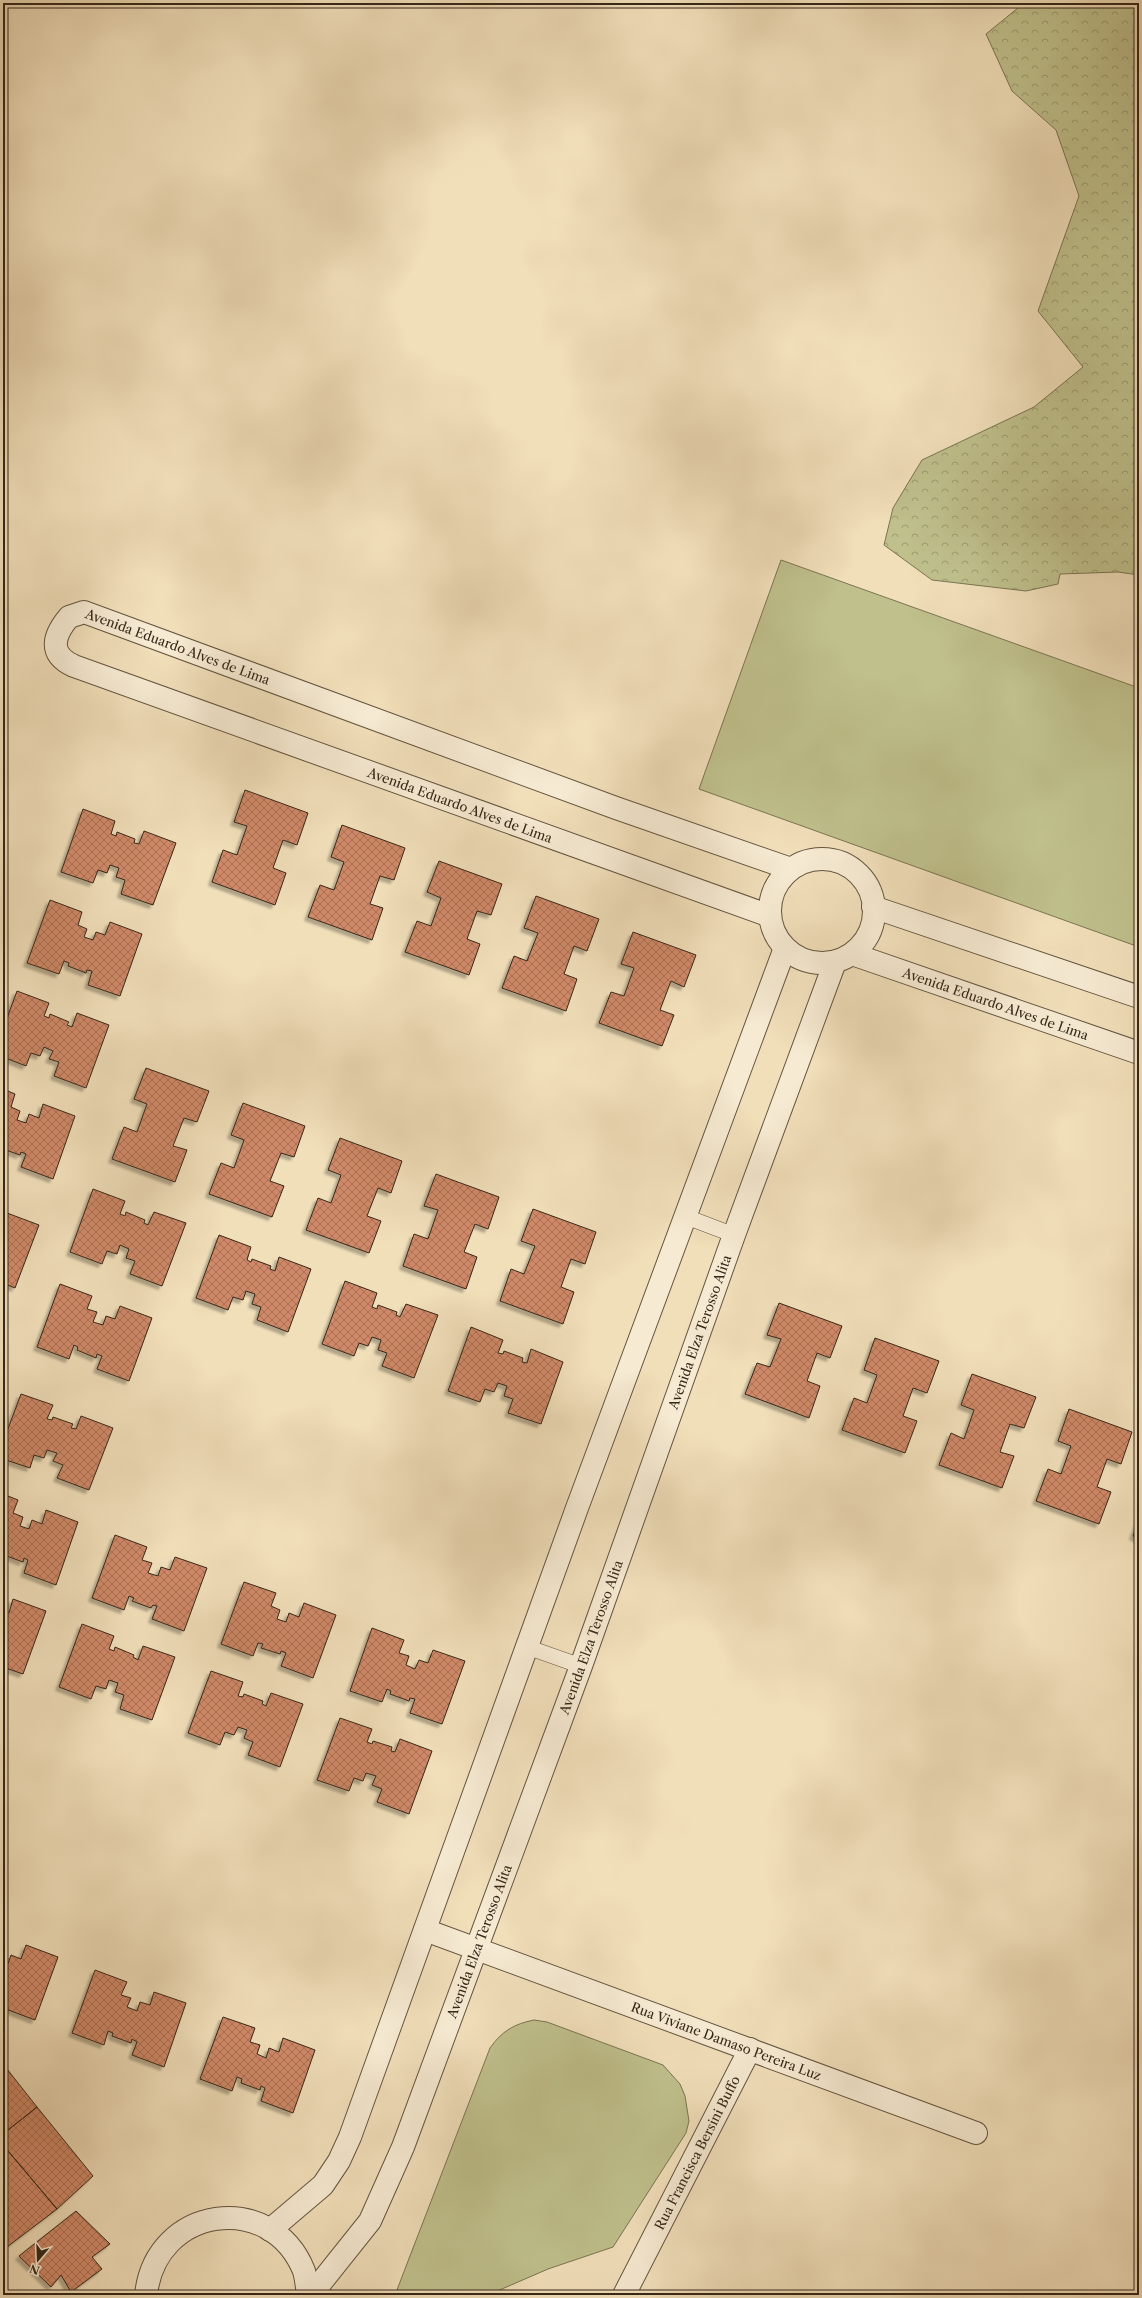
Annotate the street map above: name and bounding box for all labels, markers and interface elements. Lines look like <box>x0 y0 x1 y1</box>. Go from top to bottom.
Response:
street label: Avenida Eduardo Alves de Lima <box>82 605 272 688</box>
street label: Avenida Eduardo Alves de Lima <box>365 764 555 846</box>
street label: Avenida Eduardo Alves de Lima <box>900 964 1091 1043</box>
street label: Avenida Elza Terosso Alita <box>664 1252 734 1412</box>
street label: Avenida Elza Terosso Alita <box>555 1558 626 1717</box>
street label: Avenida Elza Terosso Alita <box>443 1862 515 2021</box>
street label: Rua Viviane Damaso Pereira Luz <box>629 1999 824 2083</box>
street label: Rua Francisca Bersini Buffo <box>651 2073 743 2232</box>
north arrow <box>18 2240 58 2280</box>
text: N <box>28 2261 42 2278</box>

